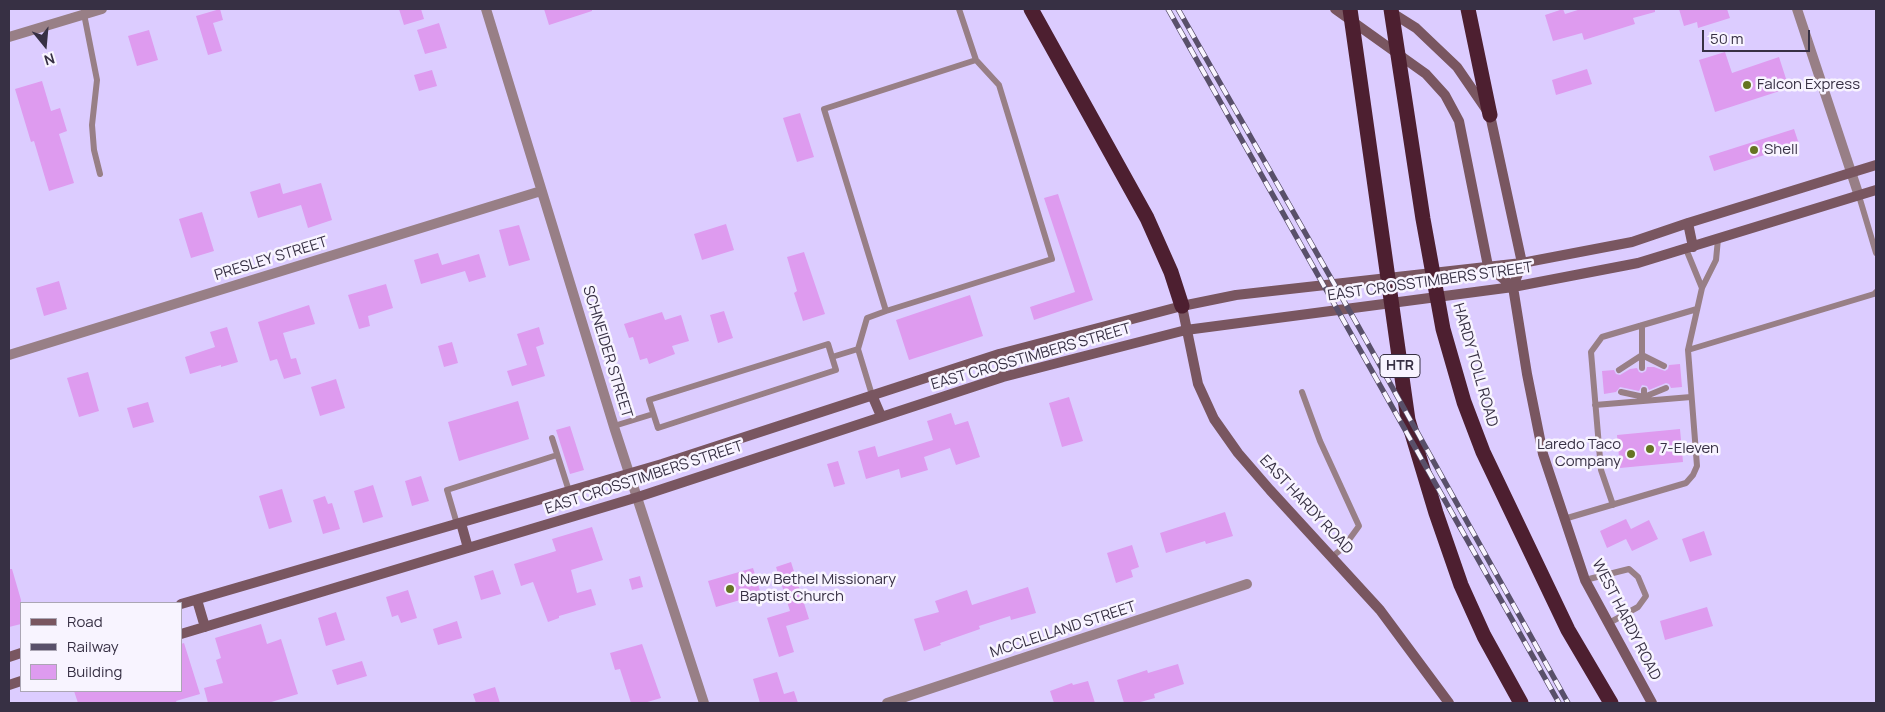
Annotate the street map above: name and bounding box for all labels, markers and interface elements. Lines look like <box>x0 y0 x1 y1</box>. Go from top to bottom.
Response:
north arrow <box>20 20 70 70</box>
scale bar <box>1705 20 1812 52</box>
text: 50 m <box>1710 28 1744 49</box>
text: N <box>42 49 57 70</box>
place label: Falcon Express <box>1757 76 1860 94</box>
marker: Falcon Express <box>1741 79 1753 91</box>
place label: Shell <box>1764 141 1798 159</box>
marker: Shell <box>1748 144 1760 156</box>
street label: PRESLEY STREET <box>212 233 330 285</box>
street label: EAST CROSSTIMBERS STREET <box>1326 259 1534 305</box>
street label: SCHNEIDER STREET <box>578 284 636 420</box>
street label: HARDY TOLL ROAD <box>1449 301 1501 429</box>
street label: EAST CROSSTIMBERS STREET <box>929 320 1133 394</box>
road number: HTR <box>1380 354 1420 378</box>
place label: Laredo Taco Company <box>1537 436 1621 471</box>
street label: EAST CROSSTIMBERS STREET <box>543 437 745 519</box>
place label: 7-Eleven <box>1660 440 1719 458</box>
marker: 7-Eleven <box>1644 443 1656 455</box>
marker: Laredo Taco Company <box>1625 448 1637 460</box>
street label: EAST HARDY ROAD <box>1256 452 1356 558</box>
street label: WEST HARDY ROAD <box>1588 557 1664 683</box>
place label: New Bethel Missionary Baptist Church <box>740 571 896 606</box>
marker: New Bethel Missionary Baptist Church <box>724 583 736 595</box>
street label: MCCLELLAND STREET <box>988 598 1138 662</box>
legend <box>20 602 182 692</box>
text: Road <box>67 611 103 632</box>
text: Railway <box>67 636 119 657</box>
text: Building <box>67 661 122 682</box>

